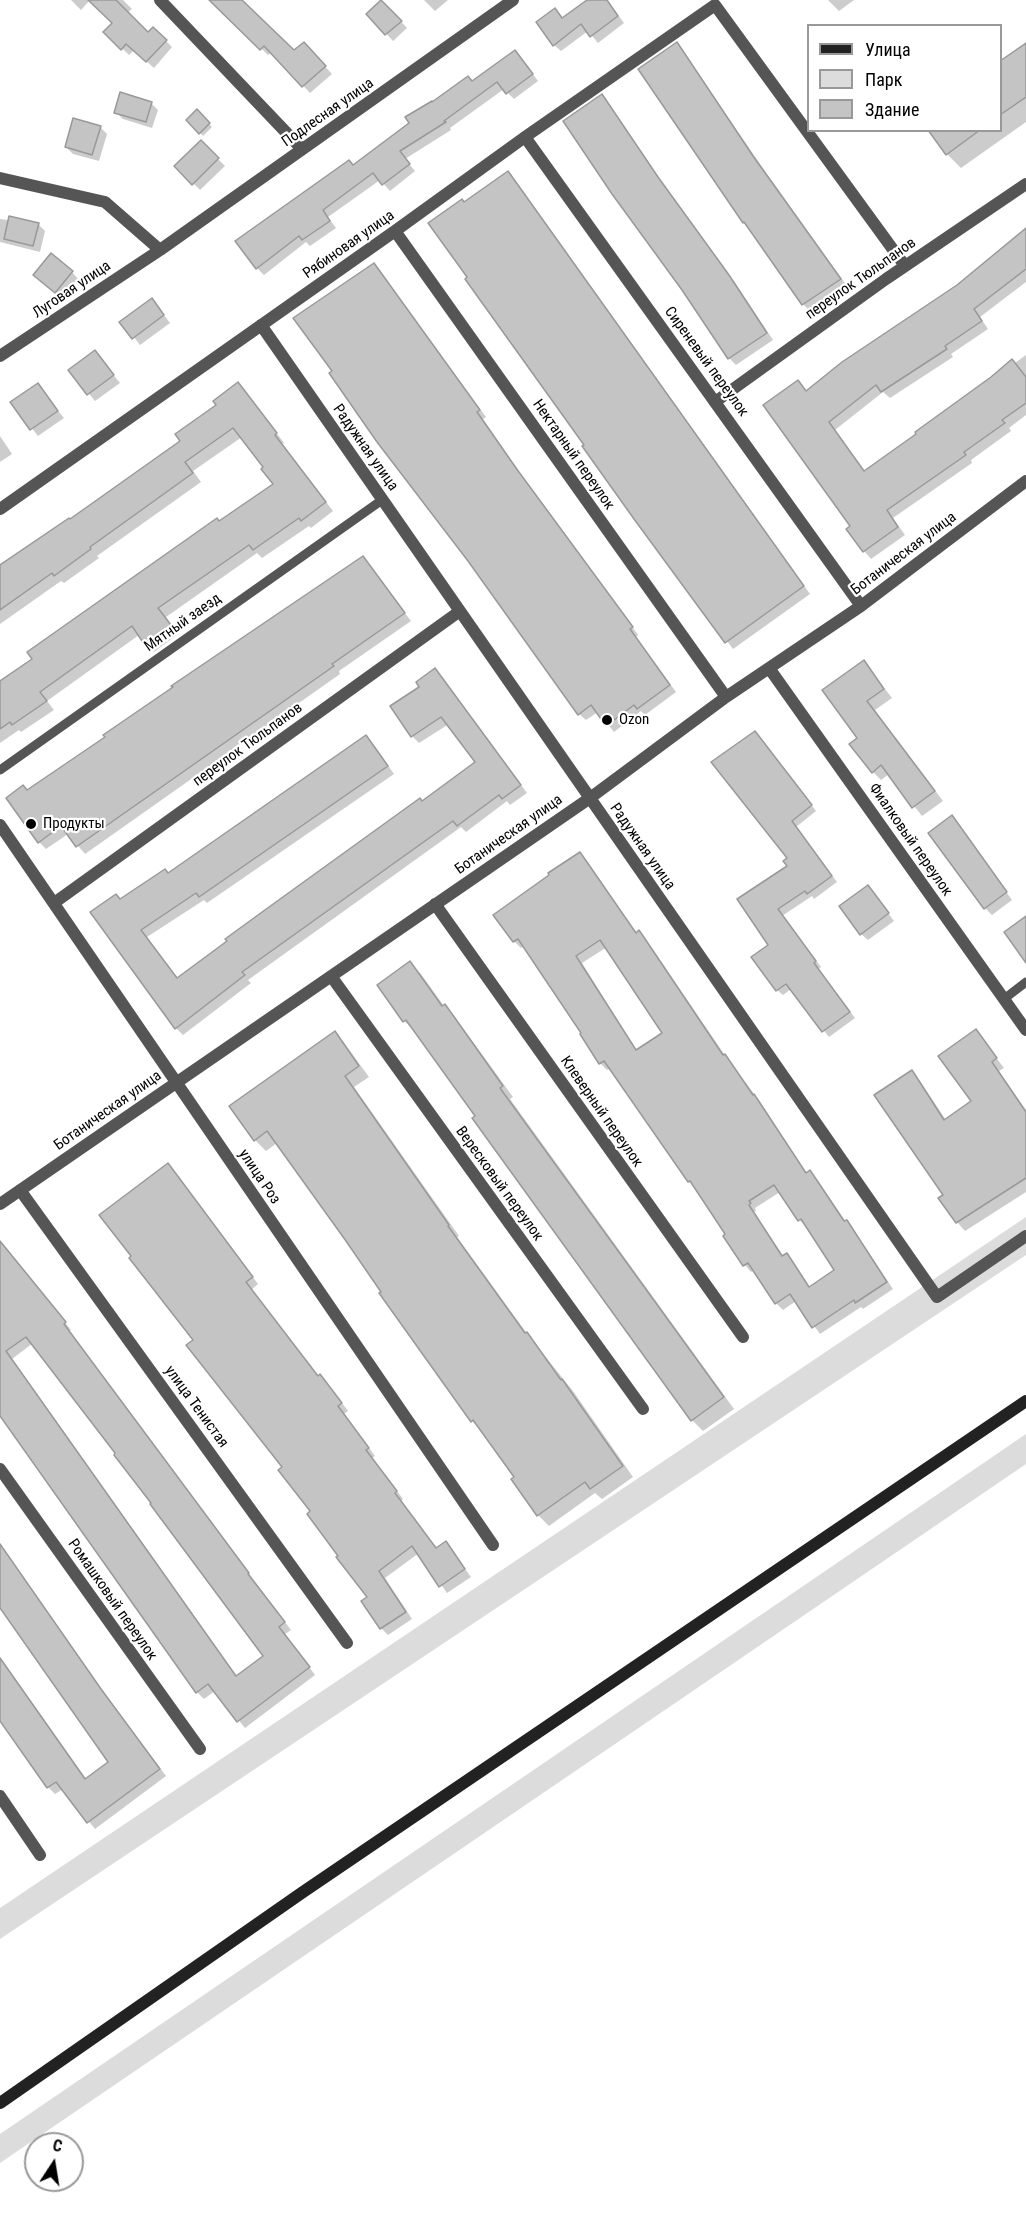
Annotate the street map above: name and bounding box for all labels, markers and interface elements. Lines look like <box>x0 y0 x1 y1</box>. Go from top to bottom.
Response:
legend <box>807 24 1002 132</box>
text: Улица <box>865 39 911 60</box>
text: Парк <box>865 69 902 90</box>
street label: Подлесная улица <box>279 75 377 151</box>
text: Здание <box>865 99 919 120</box>
street label: Рябиновая улица <box>300 207 398 283</box>
street label: переулок Тюльпанов <box>802 234 920 324</box>
street label: Луговая улица <box>30 257 114 323</box>
street label: Сиреневый переулок <box>660 304 752 420</box>
street label: Нектарный переулок <box>528 396 618 514</box>
street label: Радужная улица <box>329 401 401 495</box>
street label: Ботаническая улица <box>848 509 960 599</box>
street label: Мятный заезд <box>141 590 225 656</box>
street label: переулок Тюльпанов <box>190 699 306 791</box>
place label: Ozon <box>619 711 649 729</box>
marker: Ozon <box>600 713 614 727</box>
street label: Фиалковый переулок <box>864 780 956 900</box>
street label: Ботаническая улица <box>452 791 566 879</box>
street label: Радужная улица <box>606 800 678 894</box>
place label: Продукты <box>43 815 105 833</box>
marker: Продукты <box>24 817 38 831</box>
street label: Клеверный переулок <box>556 1053 646 1171</box>
street label: Ботаническая улица <box>51 1067 165 1155</box>
street label: Вересковый переулок <box>451 1123 547 1245</box>
street label: улица Роз <box>234 1146 284 1208</box>
street label: улица Тенистая <box>160 1363 232 1451</box>
street label: Ромашковый переулок <box>63 1536 161 1664</box>
north arrow <box>24 2132 84 2192</box>
text: С <box>51 2136 64 2156</box>

